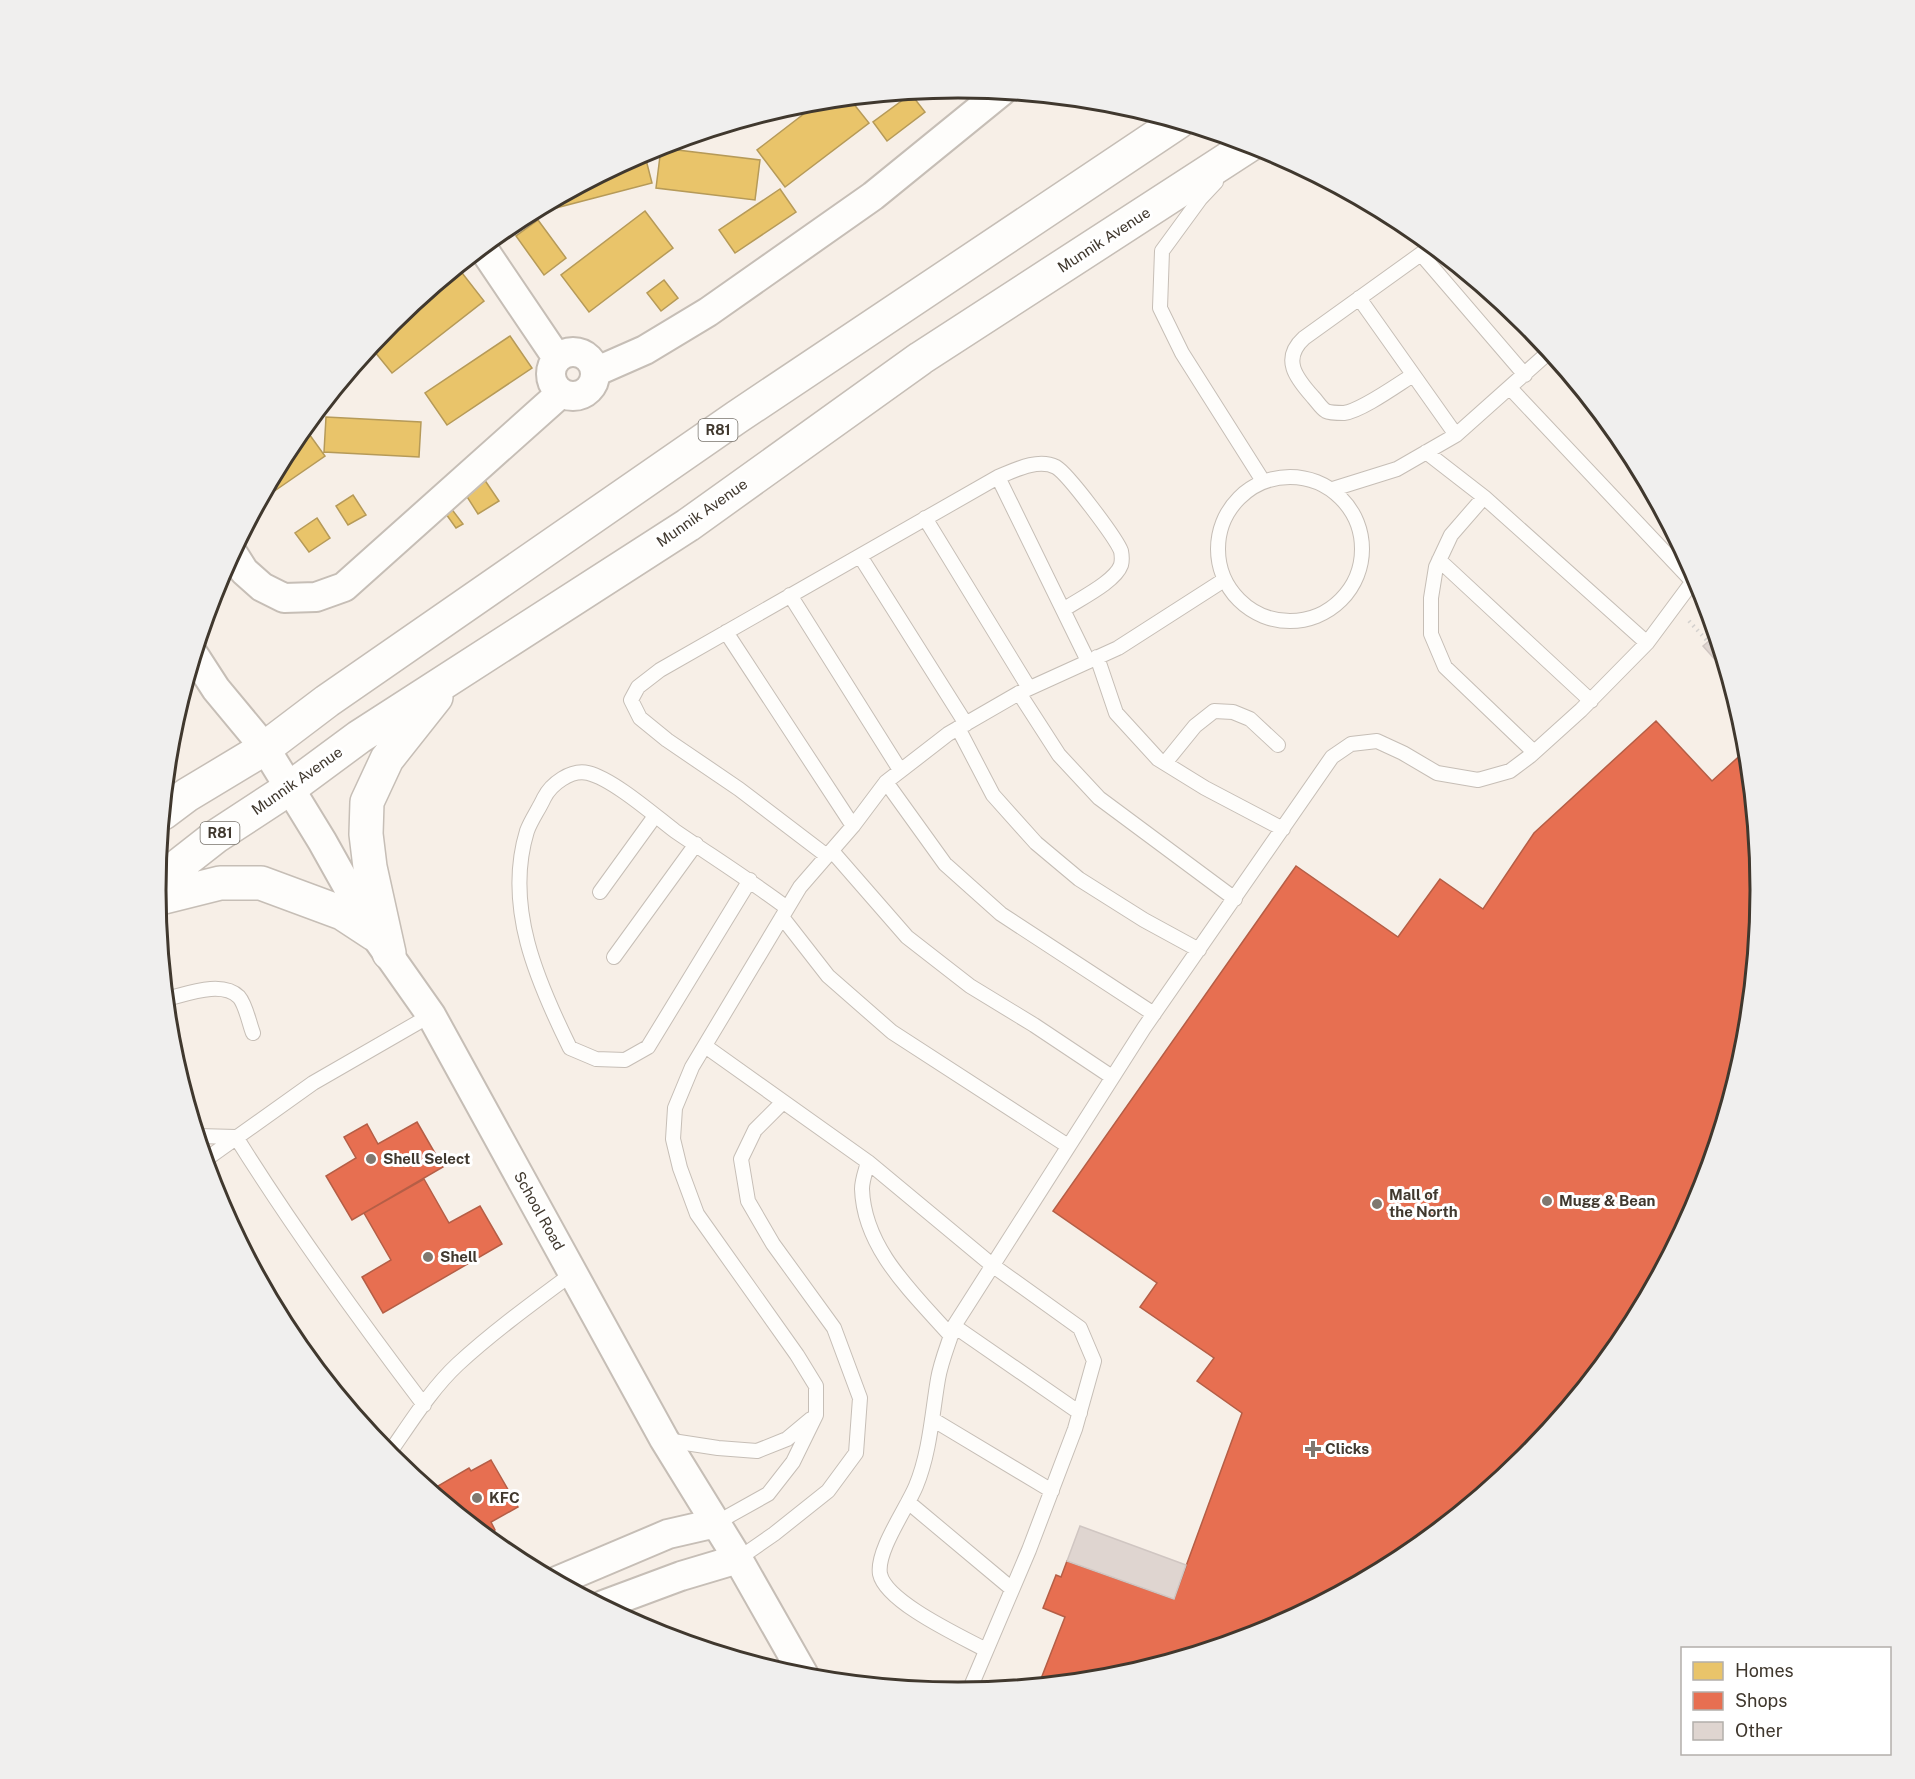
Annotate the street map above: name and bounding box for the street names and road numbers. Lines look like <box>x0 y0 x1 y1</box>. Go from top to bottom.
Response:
street label: Munnik Avenue <box>1054 203 1153 276</box>
road number: R81 <box>698 419 738 441</box>
street label: Munnik Avenue <box>653 475 750 550</box>
street label: Munnik Avenue <box>248 743 345 818</box>
road number: R81 <box>200 822 240 844</box>
street label: School Road <box>511 1168 568 1253</box>

